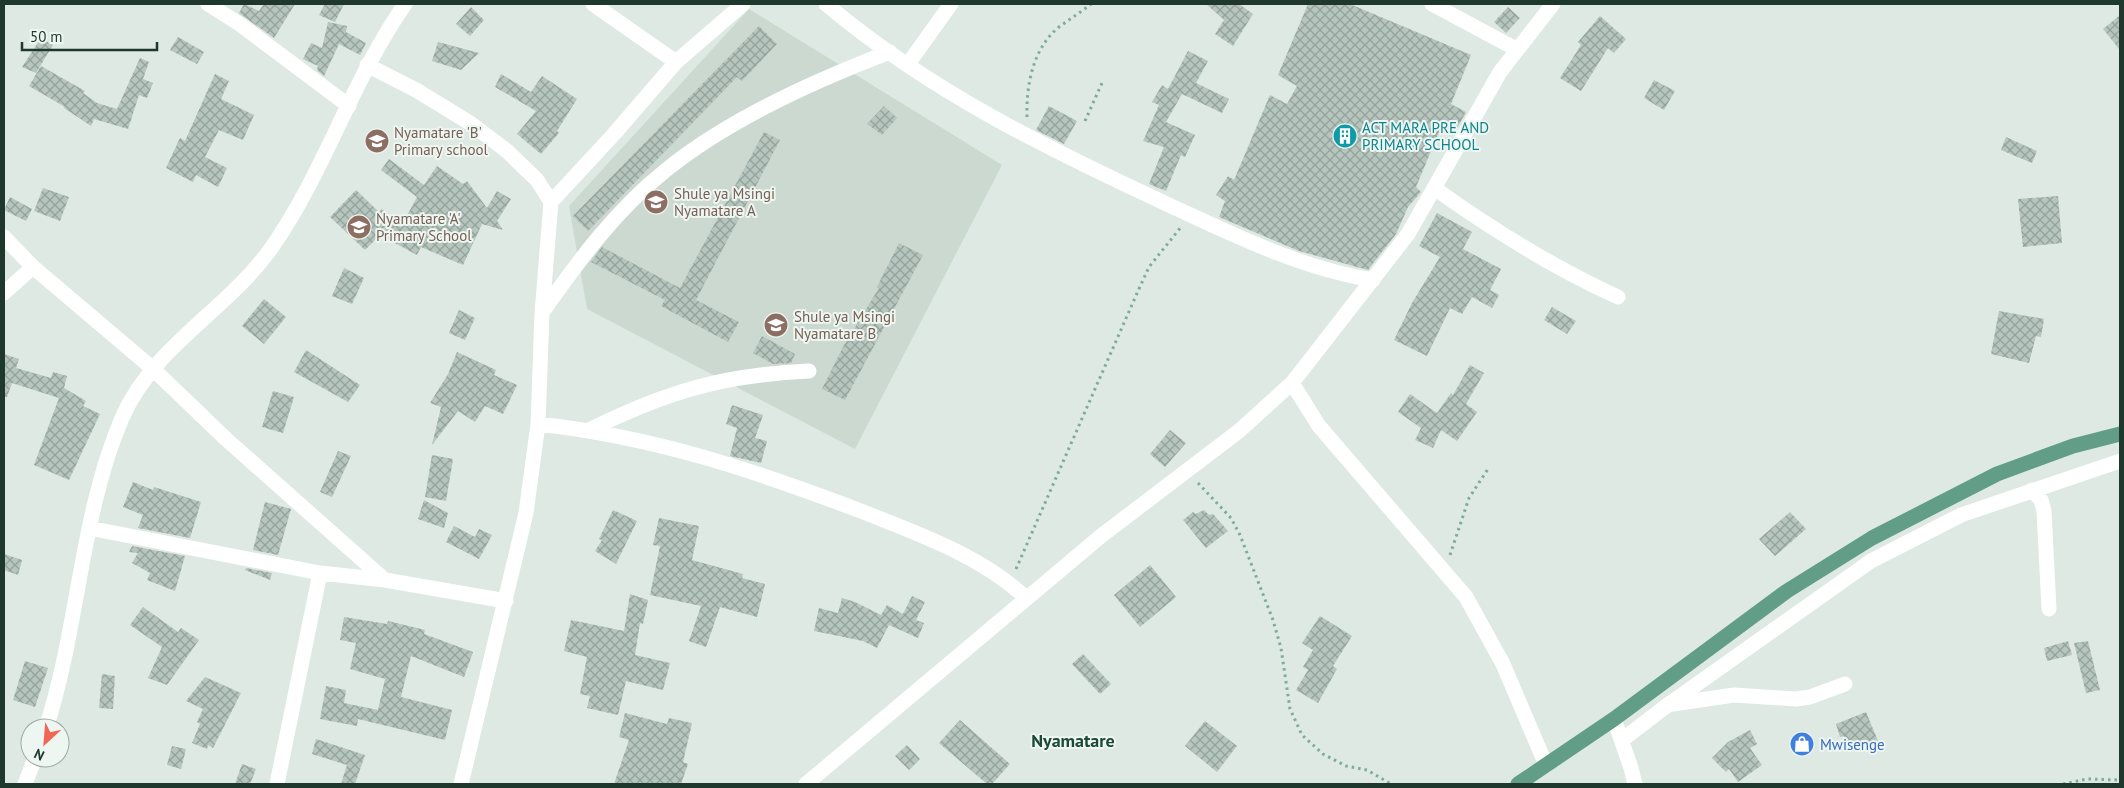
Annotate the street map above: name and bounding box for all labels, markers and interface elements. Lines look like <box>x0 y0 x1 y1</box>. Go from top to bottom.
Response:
scale bar <box>22 20 158 52</box>
text: 50 m <box>30 27 63 46</box>
place label: ACT MARA PRE AND PRIMARY SCHOOL <box>1362 118 1489 154</box>
place label: Nyamatare 'B' Primary school <box>394 123 489 159</box>
building icon: ACT MARA PRE AND PRIMARY SCHOOL <box>1332 123 1358 149</box>
school or university icon: Nyamatare 'B' Primary school <box>364 128 390 154</box>
place label: Shule ya Msingi Nyamatare A <box>674 184 775 220</box>
school or university icon: Shule ya Msingi Nyamatare A <box>643 189 669 215</box>
place label: Nyamatare 'A' Primary School <box>376 209 472 245</box>
school or university icon: Nyamatare 'A' Primary School <box>346 214 372 240</box>
place label: Shule ya Msingi Nyamatare B <box>794 307 895 343</box>
school or university icon: Shule ya Msingi Nyamatare B <box>763 312 789 338</box>
north arrow <box>20 718 70 768</box>
district label: Nyamatare <box>1031 729 1115 752</box>
shop icon: Mwisenge <box>1789 731 1815 757</box>
place label: Mwisenge <box>1820 735 1885 754</box>
text: N <box>31 745 47 765</box>

